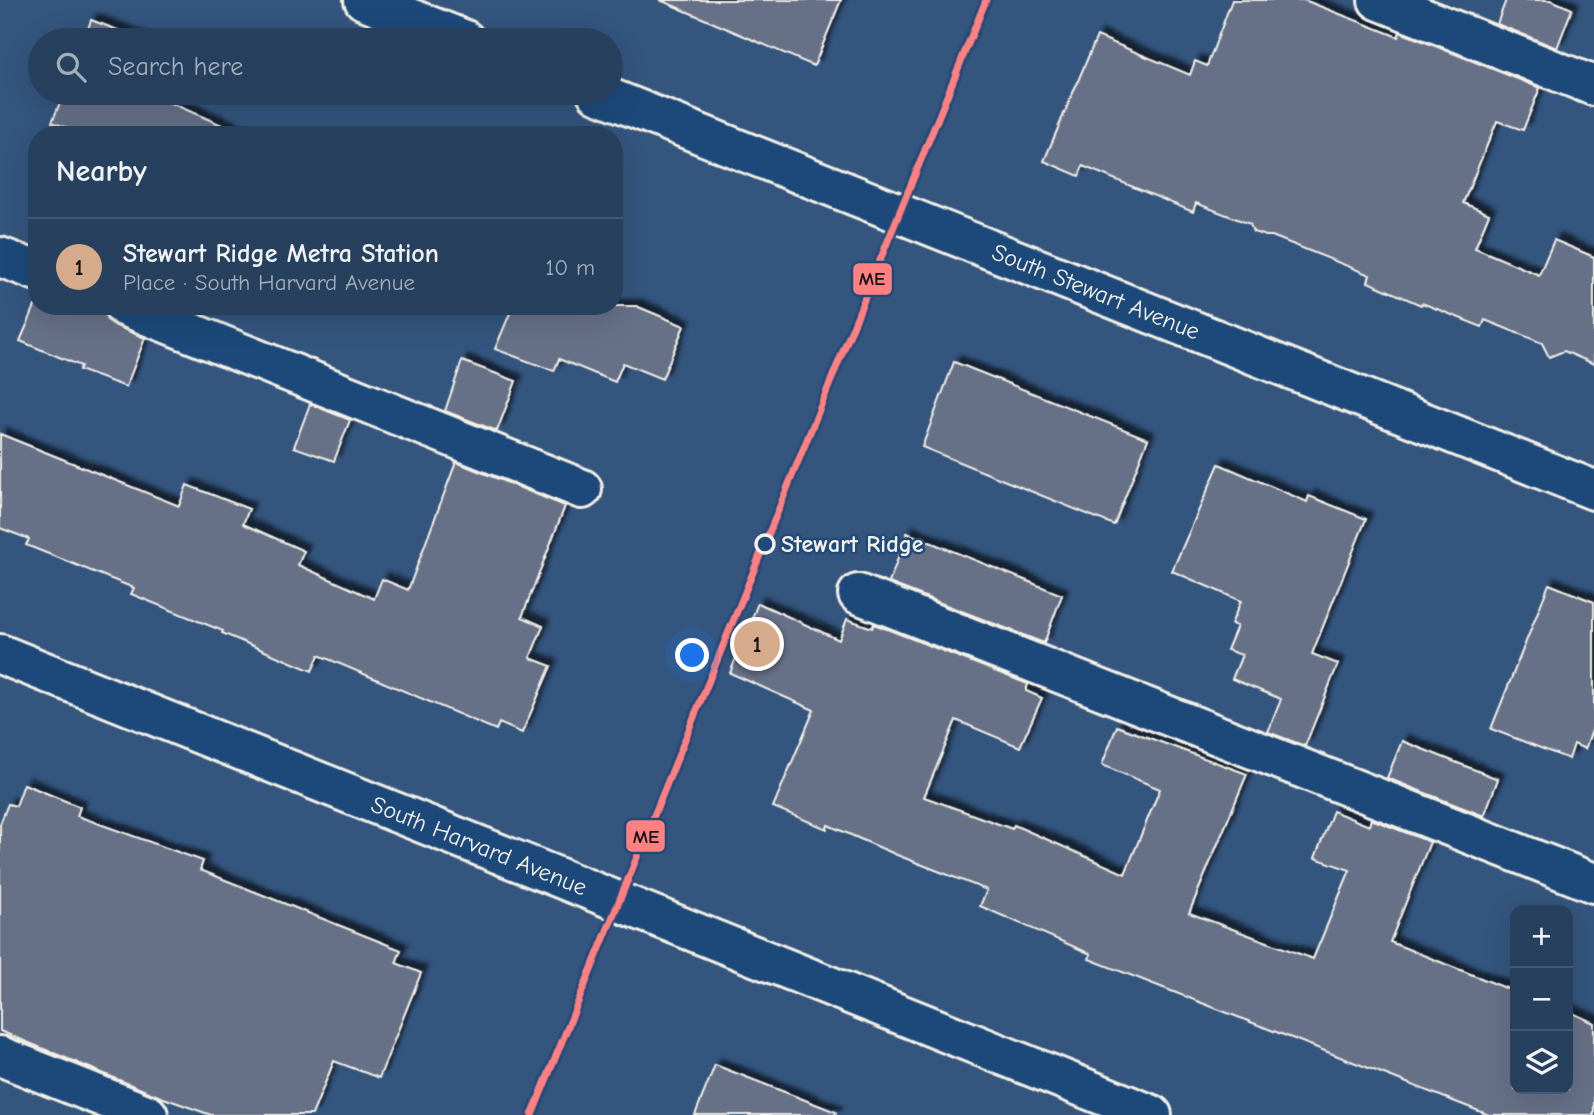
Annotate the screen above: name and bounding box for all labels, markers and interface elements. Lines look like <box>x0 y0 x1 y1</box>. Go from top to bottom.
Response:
search box <box>28 28 623 105</box>
icon: search <box>52 48 90 86</box>
text: Search here <box>108 52 243 82</box>
text: Nearby <box>56 154 147 189</box>
street label: South Stewart Avenue <box>988 238 1204 346</box>
text: Stewart Ridge Metra Station <box>123 239 439 269</box>
text: 1 <box>74 254 84 281</box>
text: 10 m <box>545 254 595 281</box>
line badge: ME <box>852 262 893 296</box>
text: ME <box>859 268 885 290</box>
text: Place · South Harvard Avenue <box>123 269 415 296</box>
place label: Stewart Ridge <box>781 530 924 558</box>
marker: Stewart Ridge <box>755 534 775 554</box>
pin: 1 <box>734 618 780 670</box>
your location <box>675 638 709 672</box>
street label: South Harvard Avenue <box>367 790 591 901</box>
line badge: ME <box>625 819 666 853</box>
text: ME <box>633 826 659 848</box>
map controls <box>1510 905 1573 1094</box>
button: + <box>1510 905 1573 968</box>
button: − <box>1510 968 1573 1031</box>
button: layers <box>1510 1031 1573 1094</box>

